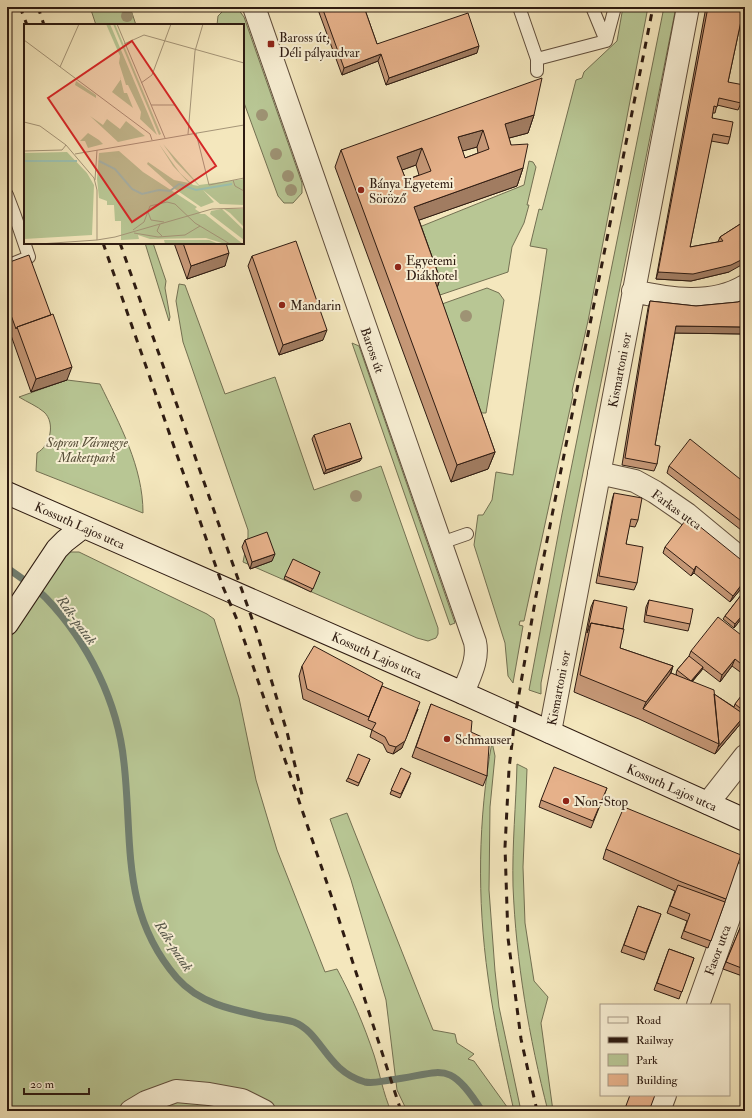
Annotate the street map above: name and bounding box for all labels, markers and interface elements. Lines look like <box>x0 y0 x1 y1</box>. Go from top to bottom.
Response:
inset map <box>24 24 244 244</box>
place label: Baross út, Déli pályaudvar <box>279 30 360 62</box>
marker: Baross út, Déli pályaudvar <box>266 39 276 49</box>
place label: Bánya Egyetemi Söröző <box>369 176 454 207</box>
marker: Bánya Egyetemi Söröző <box>356 185 366 195</box>
place label: Egyetemi Diákhotel <box>406 253 458 284</box>
marker: Egyetemi Diákhotel <box>393 262 403 272</box>
place label: Mandarin <box>290 298 342 314</box>
marker: Mandarin <box>277 300 287 310</box>
street label: Baross út <box>357 325 387 375</box>
street label: Kismartoni sor <box>605 331 635 409</box>
park label: Sopron Vármegye Makettpark <box>45 435 128 466</box>
street label: Farkas utca <box>648 486 705 534</box>
street label: Kossuth Lajos utca <box>32 499 128 553</box>
water label: Rák-patak <box>52 591 100 648</box>
street label: Kossuth Lajos utca <box>329 629 425 683</box>
street label: Kismartoni sor <box>544 649 574 727</box>
place label: Schmauser <box>455 732 511 748</box>
marker: Schmauser <box>442 734 452 744</box>
street label: Kossuth Lajos utca <box>624 761 720 815</box>
place label: Non-Stop <box>574 794 628 811</box>
marker: Non-Stop <box>561 796 571 806</box>
water label: Rák-patak <box>150 917 196 975</box>
street label: Fasor utca <box>701 922 735 978</box>
legend <box>600 1004 730 1096</box>
text: Road <box>636 1013 661 1028</box>
text: Railway <box>636 1033 674 1048</box>
text: Park <box>636 1053 658 1068</box>
scale bar <box>24 1070 89 1096</box>
text: Building <box>636 1073 679 1088</box>
text: 20 m <box>30 1077 55 1092</box>

